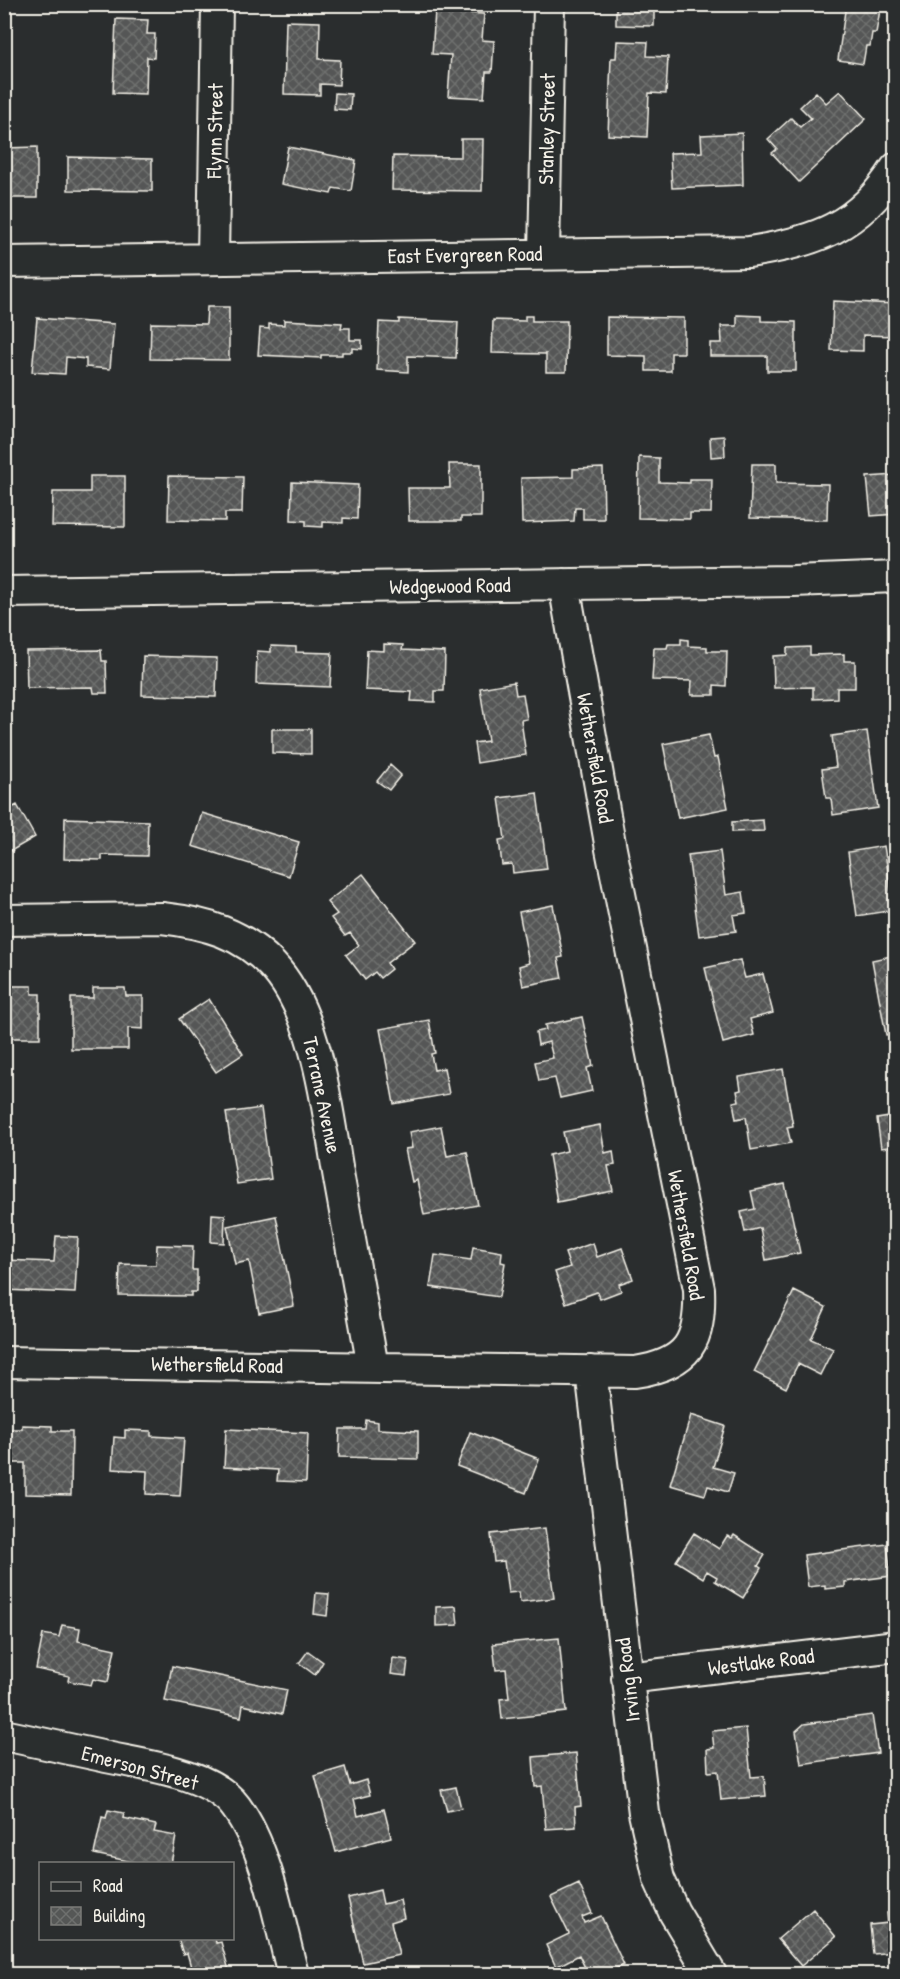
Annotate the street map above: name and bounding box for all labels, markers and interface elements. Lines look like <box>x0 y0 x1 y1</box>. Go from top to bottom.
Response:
street label: Stanley Street <box>531 72 562 185</box>
street label: Flynn Street <box>199 82 230 180</box>
street label: East Evergreen Road <box>387 239 543 270</box>
street label: Wedgewood Road <box>389 570 511 601</box>
street label: Wethersfield Road <box>570 691 621 825</box>
street label: Terrane Avenue <box>296 1034 349 1156</box>
street label: Wethersfield Road <box>661 1168 712 1302</box>
street label: Wethersfield Road <box>151 1349 283 1380</box>
street label: Irving Road <box>608 1636 647 1724</box>
street label: Westlake Road <box>706 1641 816 1682</box>
street label: Emerson Street <box>79 1738 202 1797</box>
legend <box>39 1862 234 1940</box>
text: Road <box>93 1873 123 1898</box>
text: Building <box>93 1903 145 1928</box>

